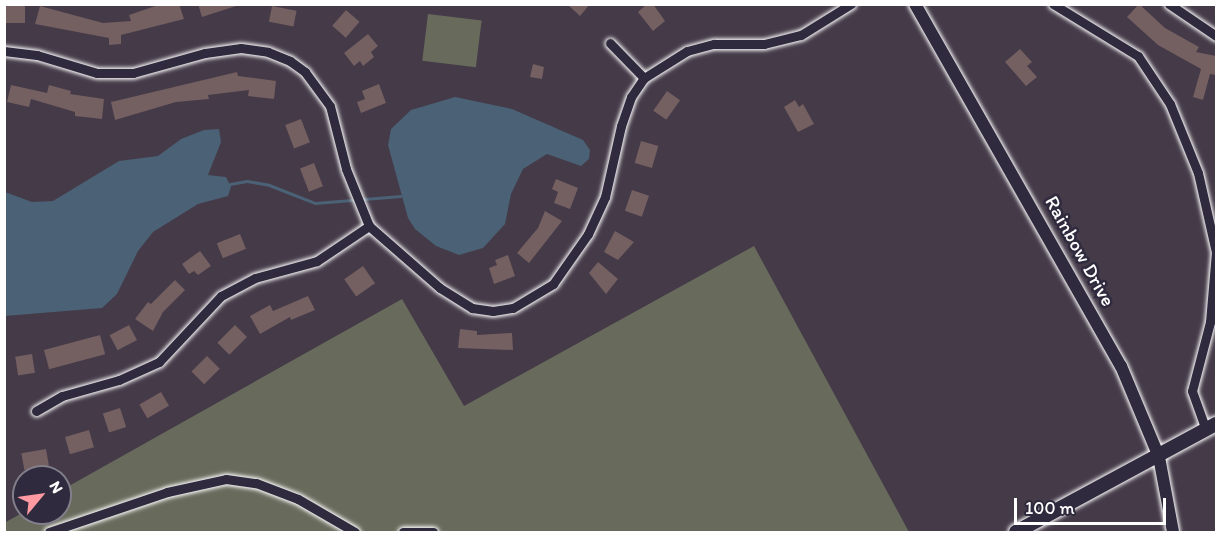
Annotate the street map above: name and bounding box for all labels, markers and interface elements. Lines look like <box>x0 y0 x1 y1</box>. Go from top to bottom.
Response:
street label: Rainbow Drive <box>1040 192 1120 310</box>
north arrow <box>12 465 72 525</box>
text: N <box>46 478 67 496</box>
scale bar <box>1017 486 1168 524</box>
text: 100 m <box>1025 497 1075 519</box>

